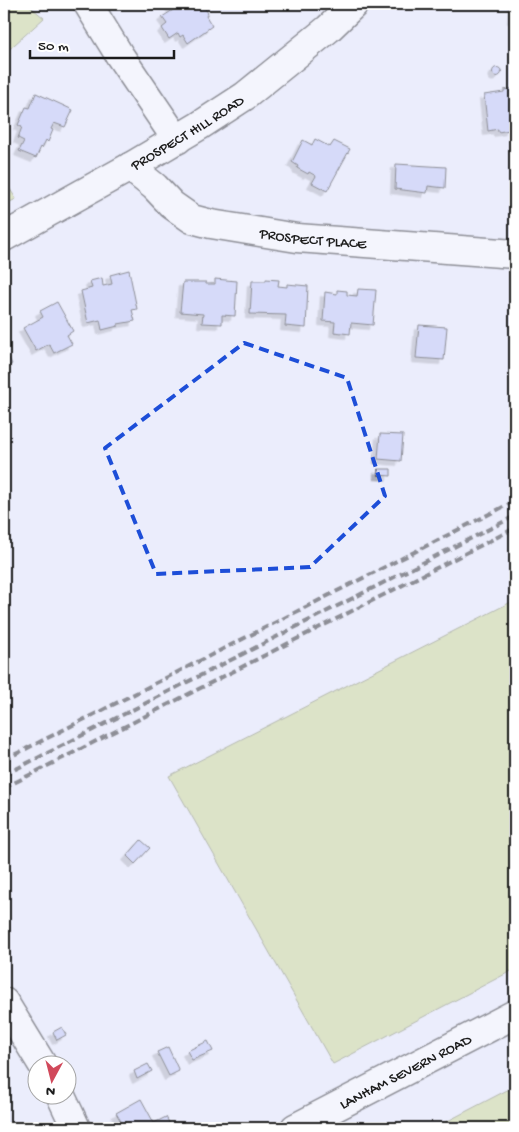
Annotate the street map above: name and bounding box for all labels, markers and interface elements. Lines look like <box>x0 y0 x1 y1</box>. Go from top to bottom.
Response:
scale bar <box>30 28 174 60</box>
text: 50 m <box>38 38 69 56</box>
street label: PROSPECT HILL ROAD <box>127 92 248 176</box>
street label: PROSPECT PLACE <box>257 225 368 254</box>
street label: LANHAM SEVERN ROAD <box>337 1031 475 1114</box>
north arrow <box>28 1054 78 1104</box>
text: N <box>45 1081 56 1099</box>

